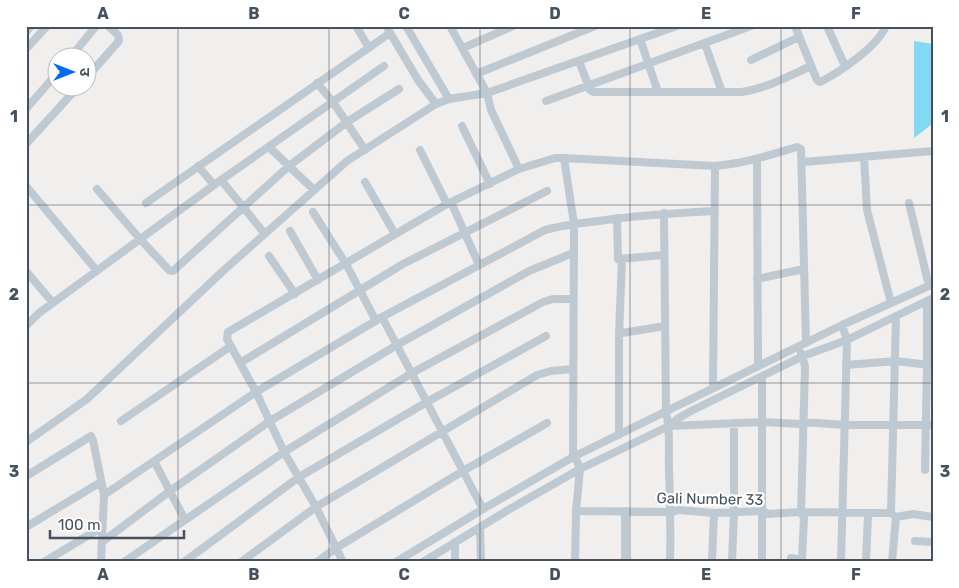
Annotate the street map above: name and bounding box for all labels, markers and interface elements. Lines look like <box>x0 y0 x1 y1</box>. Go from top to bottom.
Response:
text: A <box>97 4 109 23</box>
text: B <box>248 4 260 23</box>
text: C <box>398 4 410 23</box>
text: D <box>549 4 561 23</box>
text: E <box>701 4 711 23</box>
text: F <box>851 4 861 23</box>
north arrow <box>48 48 98 98</box>
text: उ <box>76 68 93 77</box>
text: 1 <box>10 107 18 126</box>
text: 1 <box>941 107 949 126</box>
text: 2 <box>9 285 19 304</box>
text: 2 <box>940 285 950 304</box>
text: 3 <box>9 462 19 481</box>
text: 3 <box>940 462 950 481</box>
street label: Gali Number 33 <box>657 489 763 509</box>
scale bar <box>50 508 184 540</box>
text: 100 m <box>58 516 100 534</box>
text: A <box>97 565 109 584</box>
text: B <box>248 565 260 584</box>
text: C <box>398 565 410 584</box>
text: D <box>549 565 561 584</box>
text: E <box>701 565 711 584</box>
text: F <box>851 565 861 584</box>

